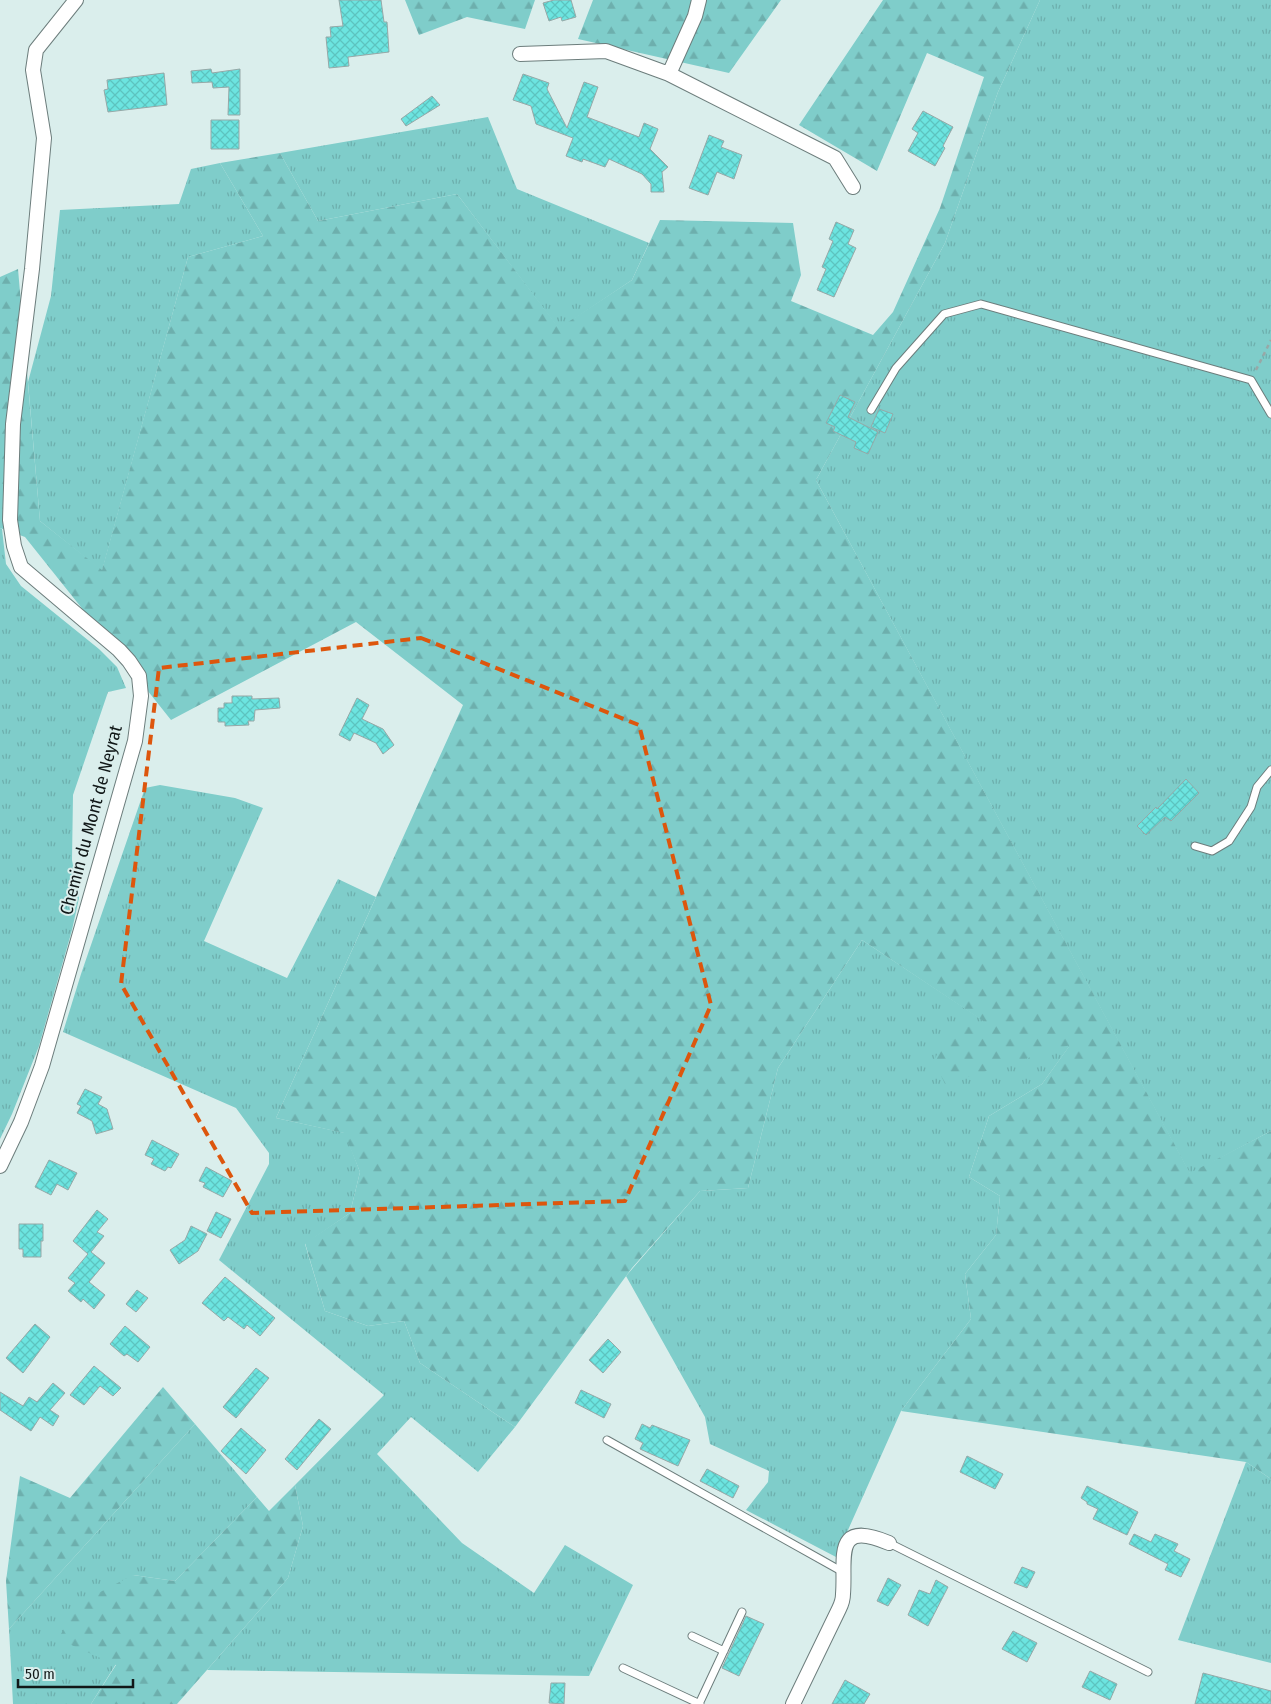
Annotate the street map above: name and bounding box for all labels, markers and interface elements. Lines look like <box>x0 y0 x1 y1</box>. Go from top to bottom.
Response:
street label: Chemin du Mont de Neyrat <box>55 723 127 917</box>
scale bar <box>18 1656 132 1688</box>
text: 50 m <box>25 1665 55 1683</box>

